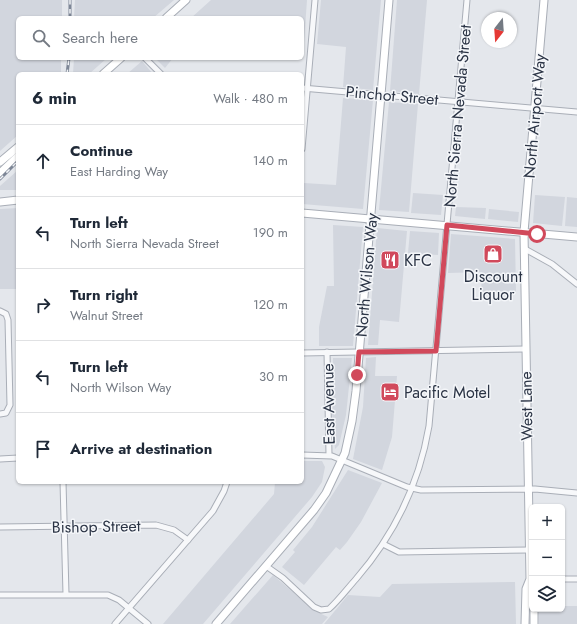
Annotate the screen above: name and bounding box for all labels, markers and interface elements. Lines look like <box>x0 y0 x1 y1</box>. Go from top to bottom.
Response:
north arrow <box>481 12 517 48</box>
search box <box>16 16 304 60</box>
street label: North Sierra Nevada Street <box>438 24 477 208</box>
icon: search <box>30 27 52 49</box>
text: Search here <box>62 27 138 49</box>
street label: North Airport Way <box>518 52 551 179</box>
street label: Pinchot Street <box>345 80 439 111</box>
text: 6 min <box>32 86 77 110</box>
text: Walk · 480 m <box>213 89 288 108</box>
text: Continue <box>70 140 133 162</box>
icon: ahead <box>32 150 54 172</box>
text: 140 m <box>253 151 288 170</box>
text: East Harding Way <box>70 162 168 181</box>
street label: North Wilson Way <box>350 211 383 338</box>
text: Turn left <box>70 212 128 234</box>
icon: left <box>32 222 54 244</box>
text: 190 m <box>253 223 288 242</box>
route start <box>528 225 546 243</box>
text: North Sierra Nevada Street <box>70 234 219 253</box>
shop icon: Discount Liquor <box>482 243 504 265</box>
restaurant icon: KFC <box>379 249 401 271</box>
place label: KFC <box>404 249 432 272</box>
place label: Discount Liquor <box>464 265 522 306</box>
text: Turn right <box>70 284 138 306</box>
icon: right <box>32 294 54 316</box>
text: 120 m <box>253 295 288 314</box>
text: Walnut Street <box>70 306 143 325</box>
text: Turn left <box>70 356 128 378</box>
street label: East Avenue <box>316 363 341 445</box>
icon: left <box>32 366 54 388</box>
route end <box>348 366 366 384</box>
text: 30 m <box>259 367 288 386</box>
street label: West Lane <box>514 371 539 441</box>
text: North Wilson Way <box>70 378 171 397</box>
hotel icon: Pacific Motel <box>379 381 401 403</box>
place label: Pacific Motel <box>404 381 490 404</box>
icon: arrive <box>32 438 54 460</box>
text: Arrive at destination <box>70 438 212 460</box>
map controls <box>529 504 565 612</box>
button: + <box>529 504 565 540</box>
street label: Bishop Street <box>51 514 141 539</box>
button: − <box>529 540 565 576</box>
button: layers <box>529 576 565 612</box>

